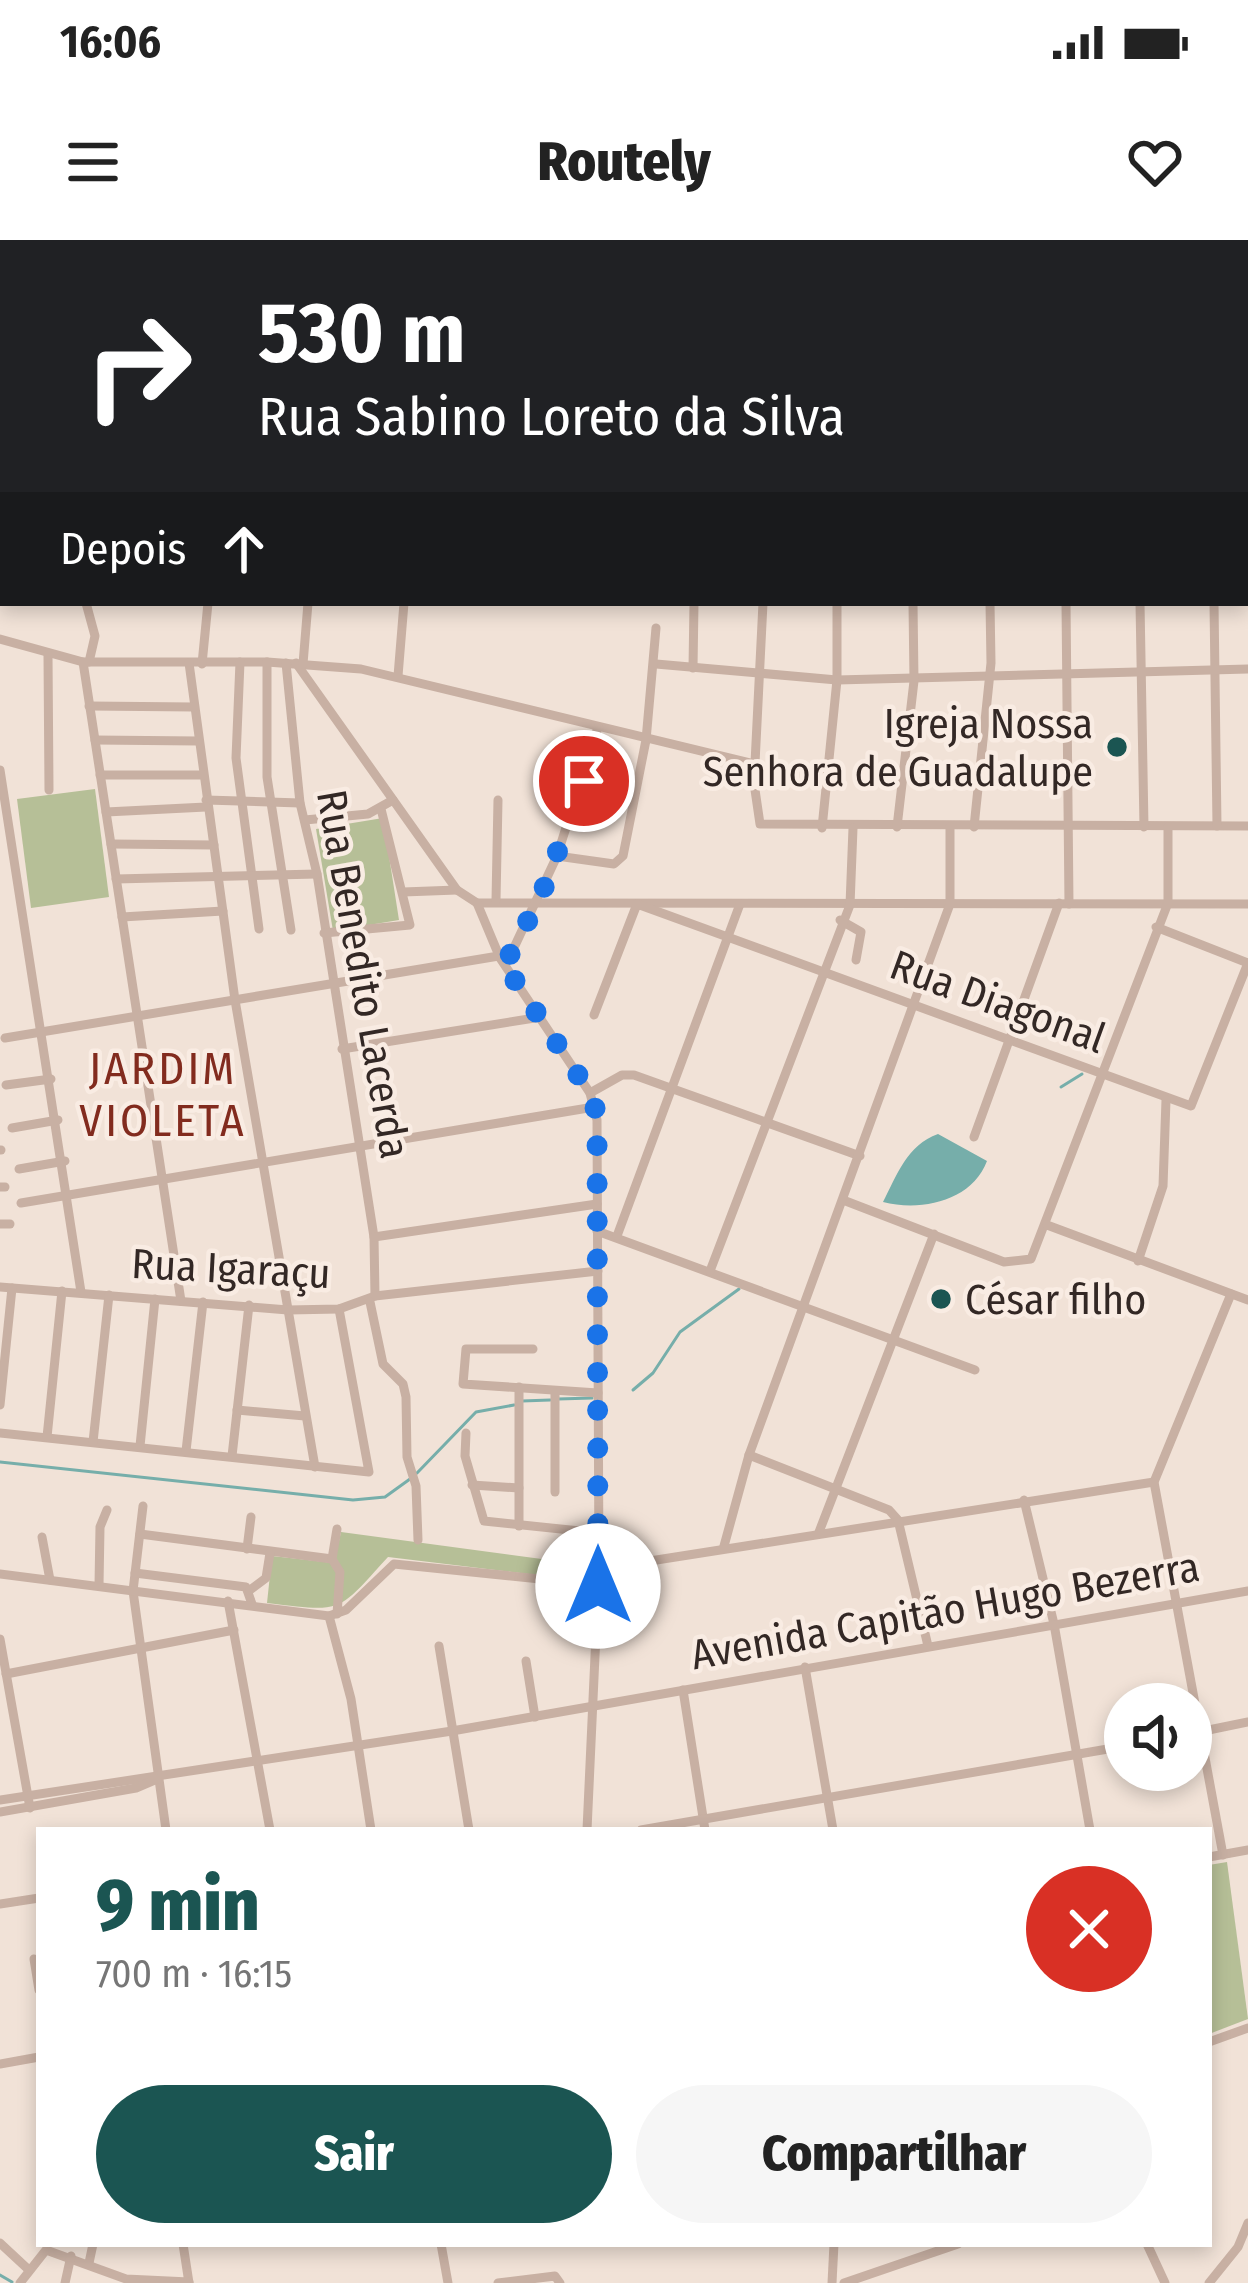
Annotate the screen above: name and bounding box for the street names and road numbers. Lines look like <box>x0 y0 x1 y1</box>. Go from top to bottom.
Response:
street label: Rua Benedito Lacerda <box>306 786 420 1162</box>
street label: Rua Diagonal <box>883 940 1112 1064</box>
street label: Rua Igaraçu <box>130 1239 332 1299</box>
street label: Avenida Capitão Hugo Bezerra <box>687 1542 1203 1680</box>

